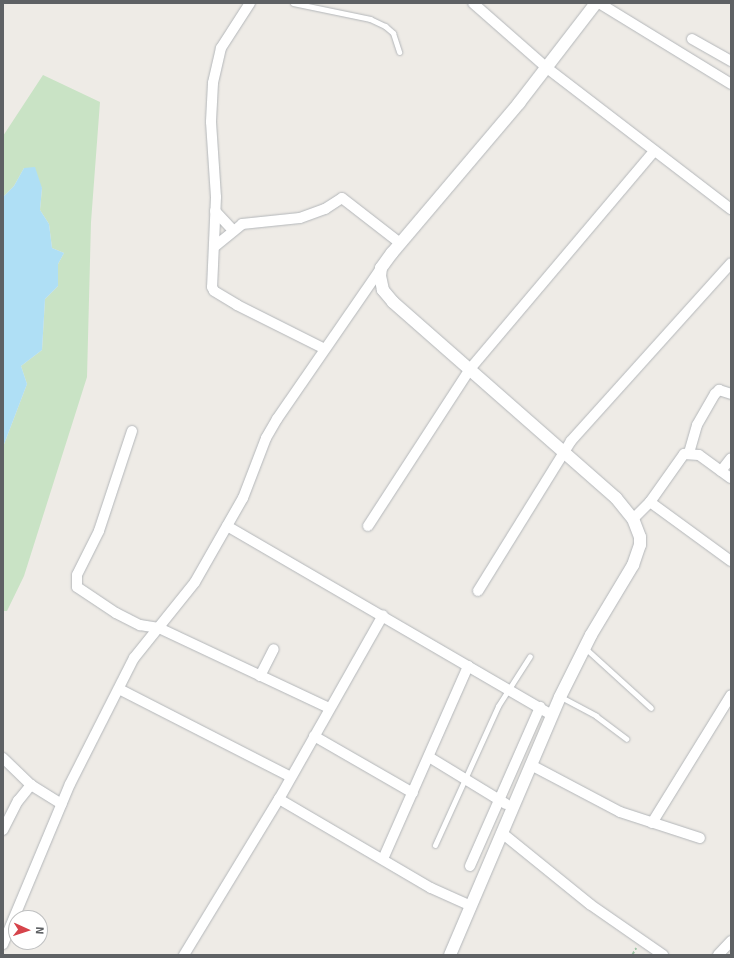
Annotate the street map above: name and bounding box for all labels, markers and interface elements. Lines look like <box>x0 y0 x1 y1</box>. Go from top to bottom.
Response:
north arrow <box>8 910 48 950</box>
text: N <box>33 926 46 935</box>

